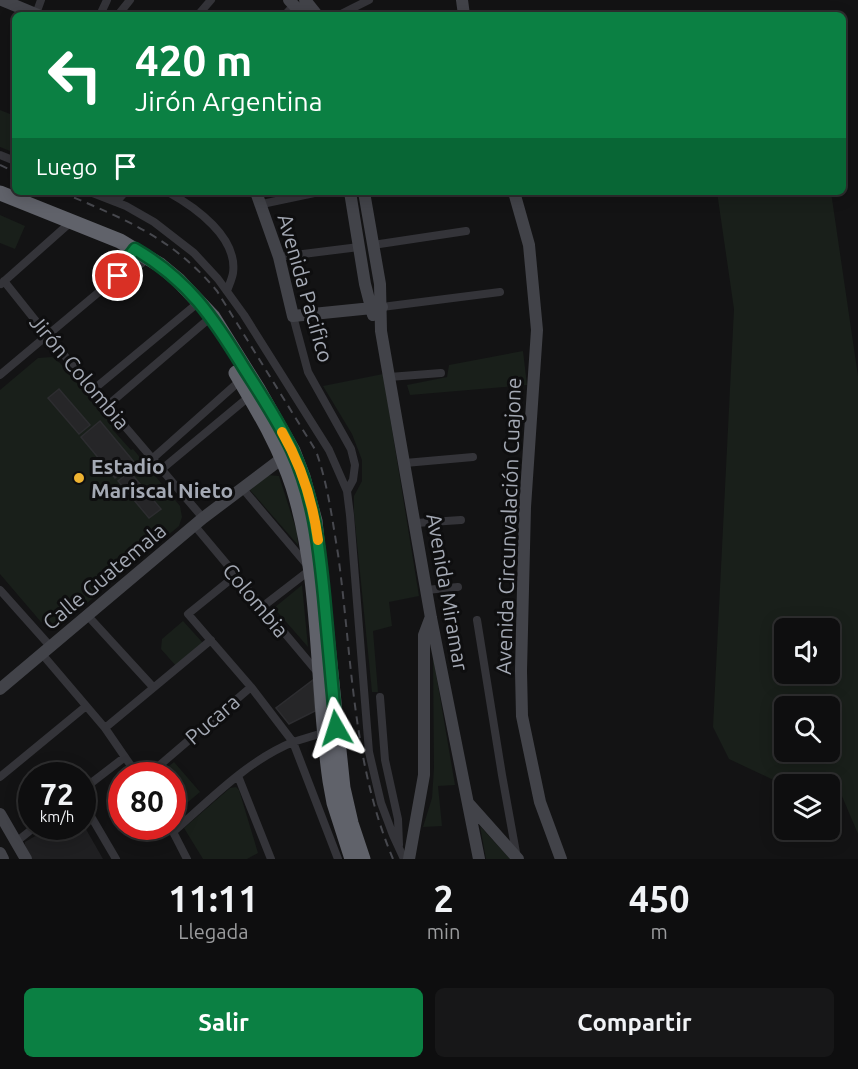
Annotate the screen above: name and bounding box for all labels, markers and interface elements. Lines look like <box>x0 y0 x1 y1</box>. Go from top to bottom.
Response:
icon: left <box>36 36 114 114</box>
text: 420 m <box>135 37 252 84</box>
text: Jirón Argentina <box>135 86 323 116</box>
icon: arrive <box>109 150 142 183</box>
text: Luego <box>36 154 97 179</box>
street label: Avenida Pacifico <box>273 211 339 365</box>
pin <box>92 250 143 301</box>
icon: arrive <box>101 259 134 292</box>
street label: Jirón Colombia <box>25 310 135 434</box>
street label: Avenida Circunvalación Cuajone <box>491 377 525 675</box>
place label: Estadio Mariscal Nieto <box>91 454 233 502</box>
marker: Estadio Mariscal Nieto <box>72 471 86 485</box>
street label: Avenida Miramar <box>422 512 474 672</box>
street label: Calle Guatemala <box>38 518 170 634</box>
street label: Colombia <box>218 558 294 642</box>
map controls <box>774 618 840 840</box>
button: sound <box>774 618 840 684</box>
street label: Pucara <box>180 689 244 749</box>
position arrow <box>304 696 368 760</box>
button: search <box>774 696 840 762</box>
speed limit sign: 80 <box>108 762 186 840</box>
button: layers <box>774 774 840 840</box>
text: 72 <box>40 777 74 811</box>
text: km/h <box>40 808 74 825</box>
text: 11:11 <box>168 878 258 919</box>
text: 2 <box>433 878 454 919</box>
text: 450 <box>629 878 690 919</box>
text: Llegada <box>178 920 249 943</box>
text: min <box>427 920 460 943</box>
text: m <box>651 920 668 943</box>
button: Salir <box>24 988 423 1057</box>
button: Compartir <box>435 988 834 1057</box>

